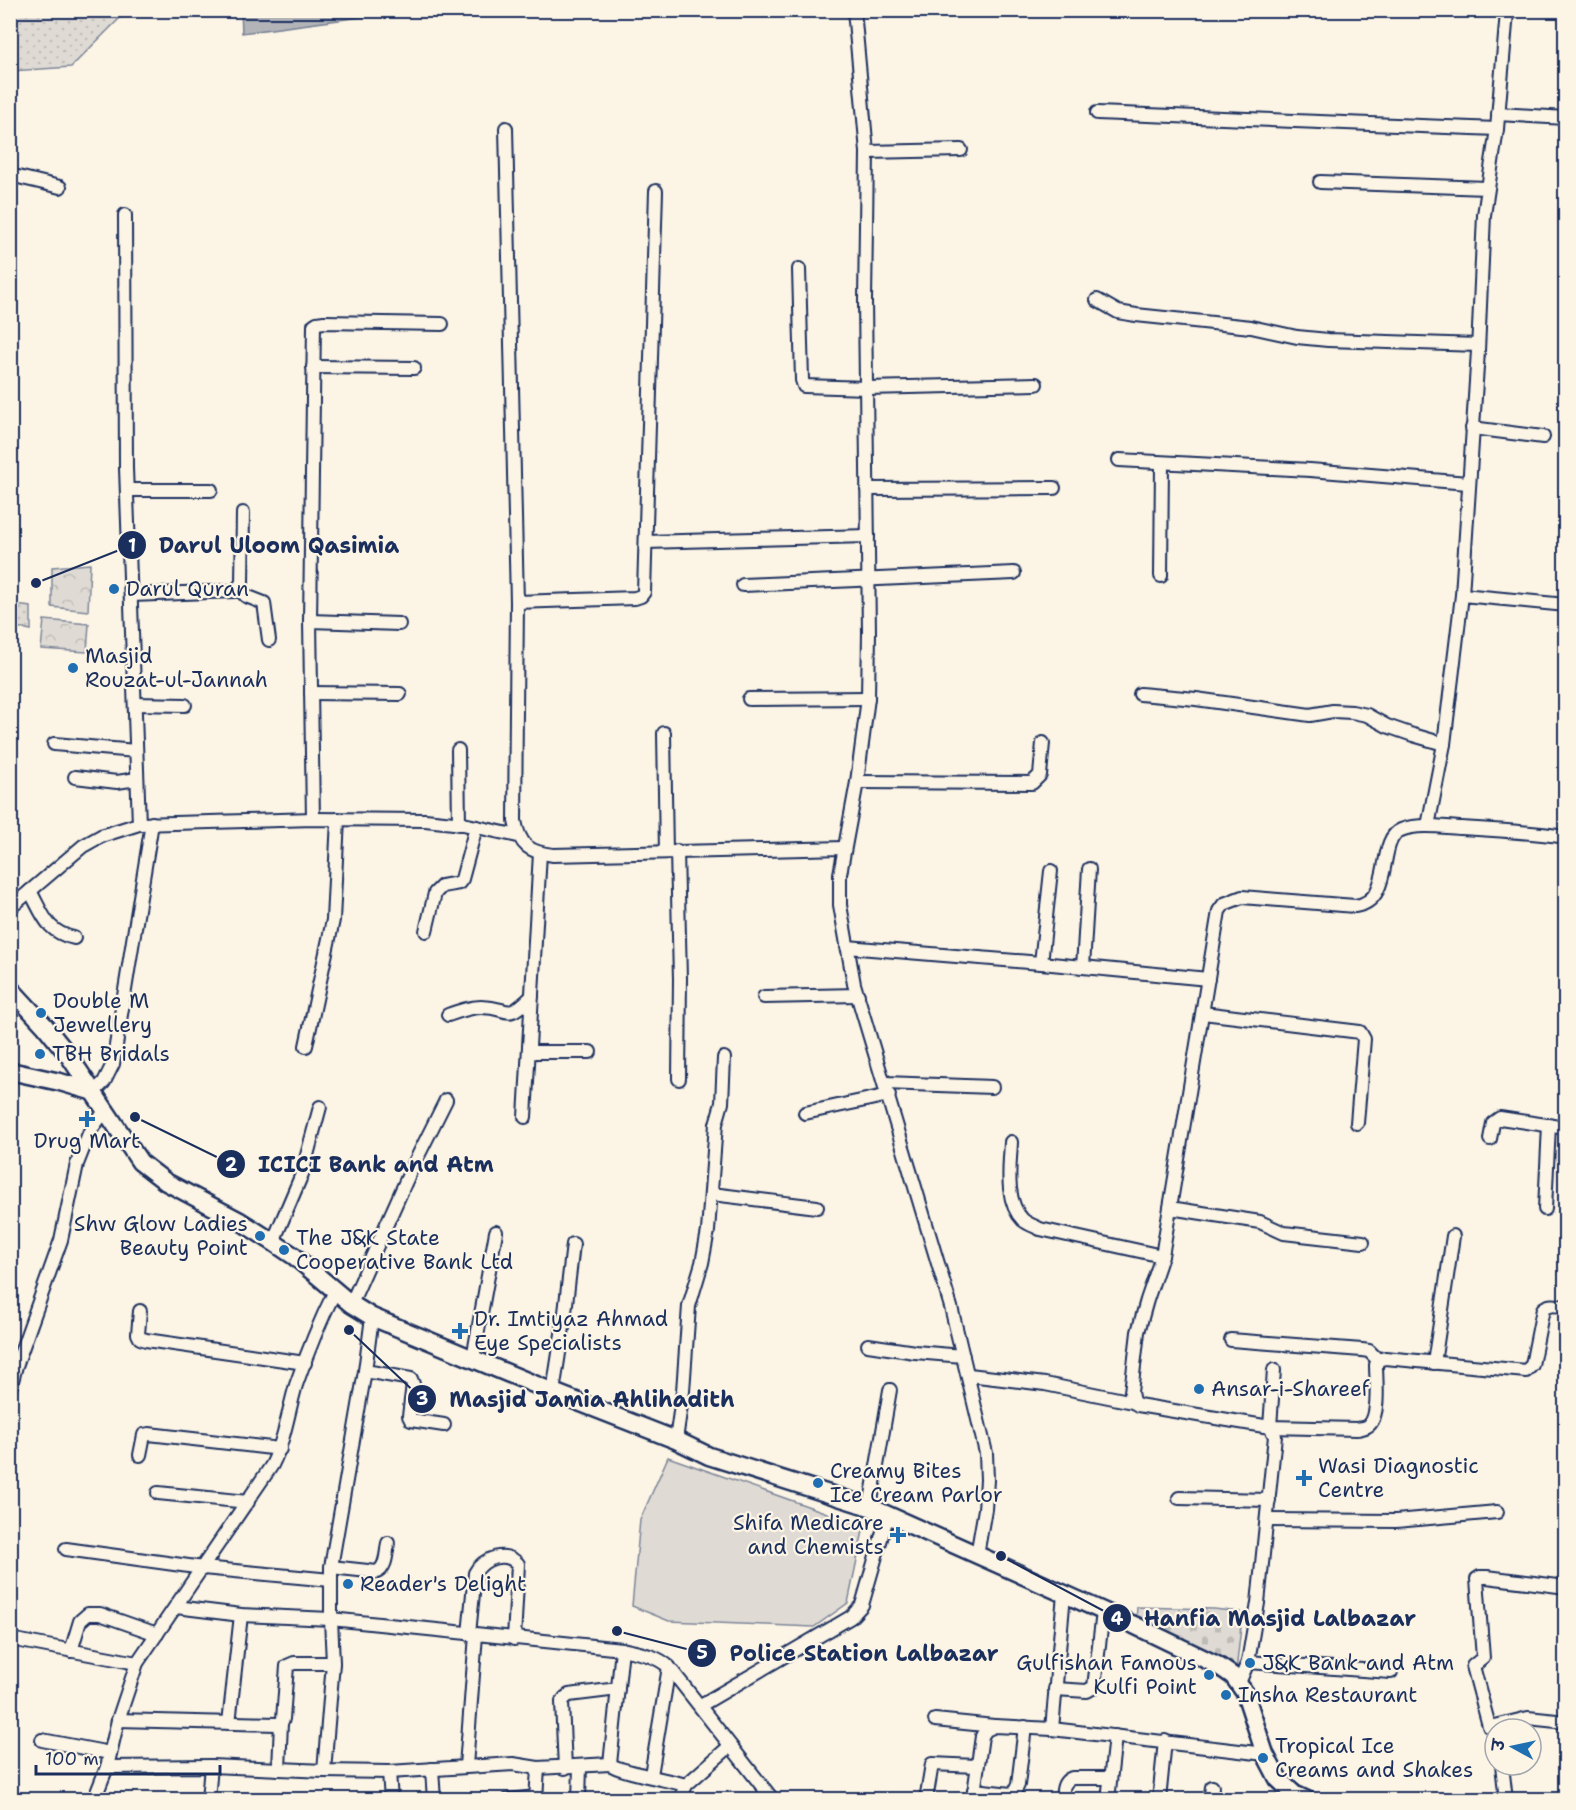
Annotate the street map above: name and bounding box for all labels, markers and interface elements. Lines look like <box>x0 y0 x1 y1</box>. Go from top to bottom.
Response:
callout: Darul Uloom Qasimia <box>117 525 411 565</box>
text: Darul Uloom Qasimia <box>159 531 399 560</box>
text: 1 <box>128 534 136 558</box>
place label: Darul Quran <box>126 575 249 603</box>
marker: Darul Quran <box>107 582 121 596</box>
place label: Masjid Rouzat-ul-Jannah <box>85 642 268 694</box>
marker: Masjid Rouzat-ul-Jannah <box>66 661 80 675</box>
place label: Double M Jewellery <box>53 987 152 1039</box>
marker: Double M Jewellery <box>34 1006 48 1020</box>
place label: TBH Bridals <box>52 1040 170 1068</box>
marker: TBH Bridals <box>33 1047 47 1061</box>
marker: Drug Mart <box>80 1112 94 1126</box>
place label: Drug Mart <box>34 1127 140 1155</box>
callout: ICICI Bank and Atm <box>216 1144 506 1184</box>
text: ICICI Bank and Atm <box>258 1150 494 1179</box>
text: 2 <box>225 1153 238 1177</box>
place label: Shw Glow Ladies Beauty Point <box>74 1210 248 1262</box>
place label: The J&K State Cooperative Bank Ltd <box>296 1224 513 1276</box>
marker: Shw Glow Ladies Beauty Point <box>253 1229 267 1243</box>
marker: The J&K State Cooperative Bank Ltd <box>277 1243 291 1257</box>
place label: Dr. Imtiyaz Ahmad Eye Specialists <box>474 1305 668 1357</box>
marker: Dr. Imtiyaz Ahmad Eye Specialists <box>451 1322 469 1340</box>
place label: Ansar-i-Shareef <box>1211 1375 1370 1403</box>
callout: Masjid Jamia Ahlihadith <box>407 1379 746 1419</box>
marker: Ansar-i-Shareef <box>1192 1382 1206 1396</box>
text: Masjid Jamia Ahlihadith <box>449 1385 735 1414</box>
text: 3 <box>416 1387 428 1411</box>
place label: Wasi Diagnostic Centre <box>1318 1452 1479 1504</box>
place label: Creamy Bites Ice Cream Parlor <box>830 1457 1003 1509</box>
marker: Wasi Diagnostic Centre <box>1295 1469 1313 1487</box>
marker: Creamy Bites Ice Cream Parlor <box>811 1476 825 1490</box>
place label: Shifa Medicare and Chemists <box>733 1509 884 1561</box>
marker: Shifa Medicare and Chemists <box>889 1526 907 1544</box>
place label: Reader's Delight <box>360 1570 526 1598</box>
marker: Reader's Delight <box>341 1577 355 1591</box>
callout: Hanfia Masjid Lalbazar <box>1102 1598 1427 1638</box>
text: Hanfia Masjid Lalbazar <box>1144 1604 1416 1633</box>
text: 4 <box>1111 1607 1124 1631</box>
callout: Police Station Lalbazar <box>687 1633 1010 1673</box>
text: Police Station Lalbazar <box>730 1639 999 1668</box>
text: 5 <box>696 1641 708 1665</box>
place label: Gulfishan Famous Kulfi Point <box>1016 1649 1197 1701</box>
place label: J&K Bank and Atm <box>1262 1649 1454 1677</box>
marker: J&K Bank and Atm <box>1243 1656 1257 1670</box>
marker: Gulfishan Famous Kulfi Point <box>1202 1668 1216 1682</box>
place label: Insha Restaurant <box>1238 1681 1417 1709</box>
marker: Insha Restaurant <box>1219 1688 1233 1702</box>
north arrow <box>1483 1717 1543 1777</box>
place label: Tropical Ice Creams and Shakes <box>1275 1732 1473 1784</box>
text: उ <box>1487 1737 1510 1754</box>
scale bar <box>36 1738 220 1776</box>
text: 100 m <box>45 1747 99 1771</box>
marker: Tropical Ice Creams and Shakes <box>1256 1751 1270 1765</box>

